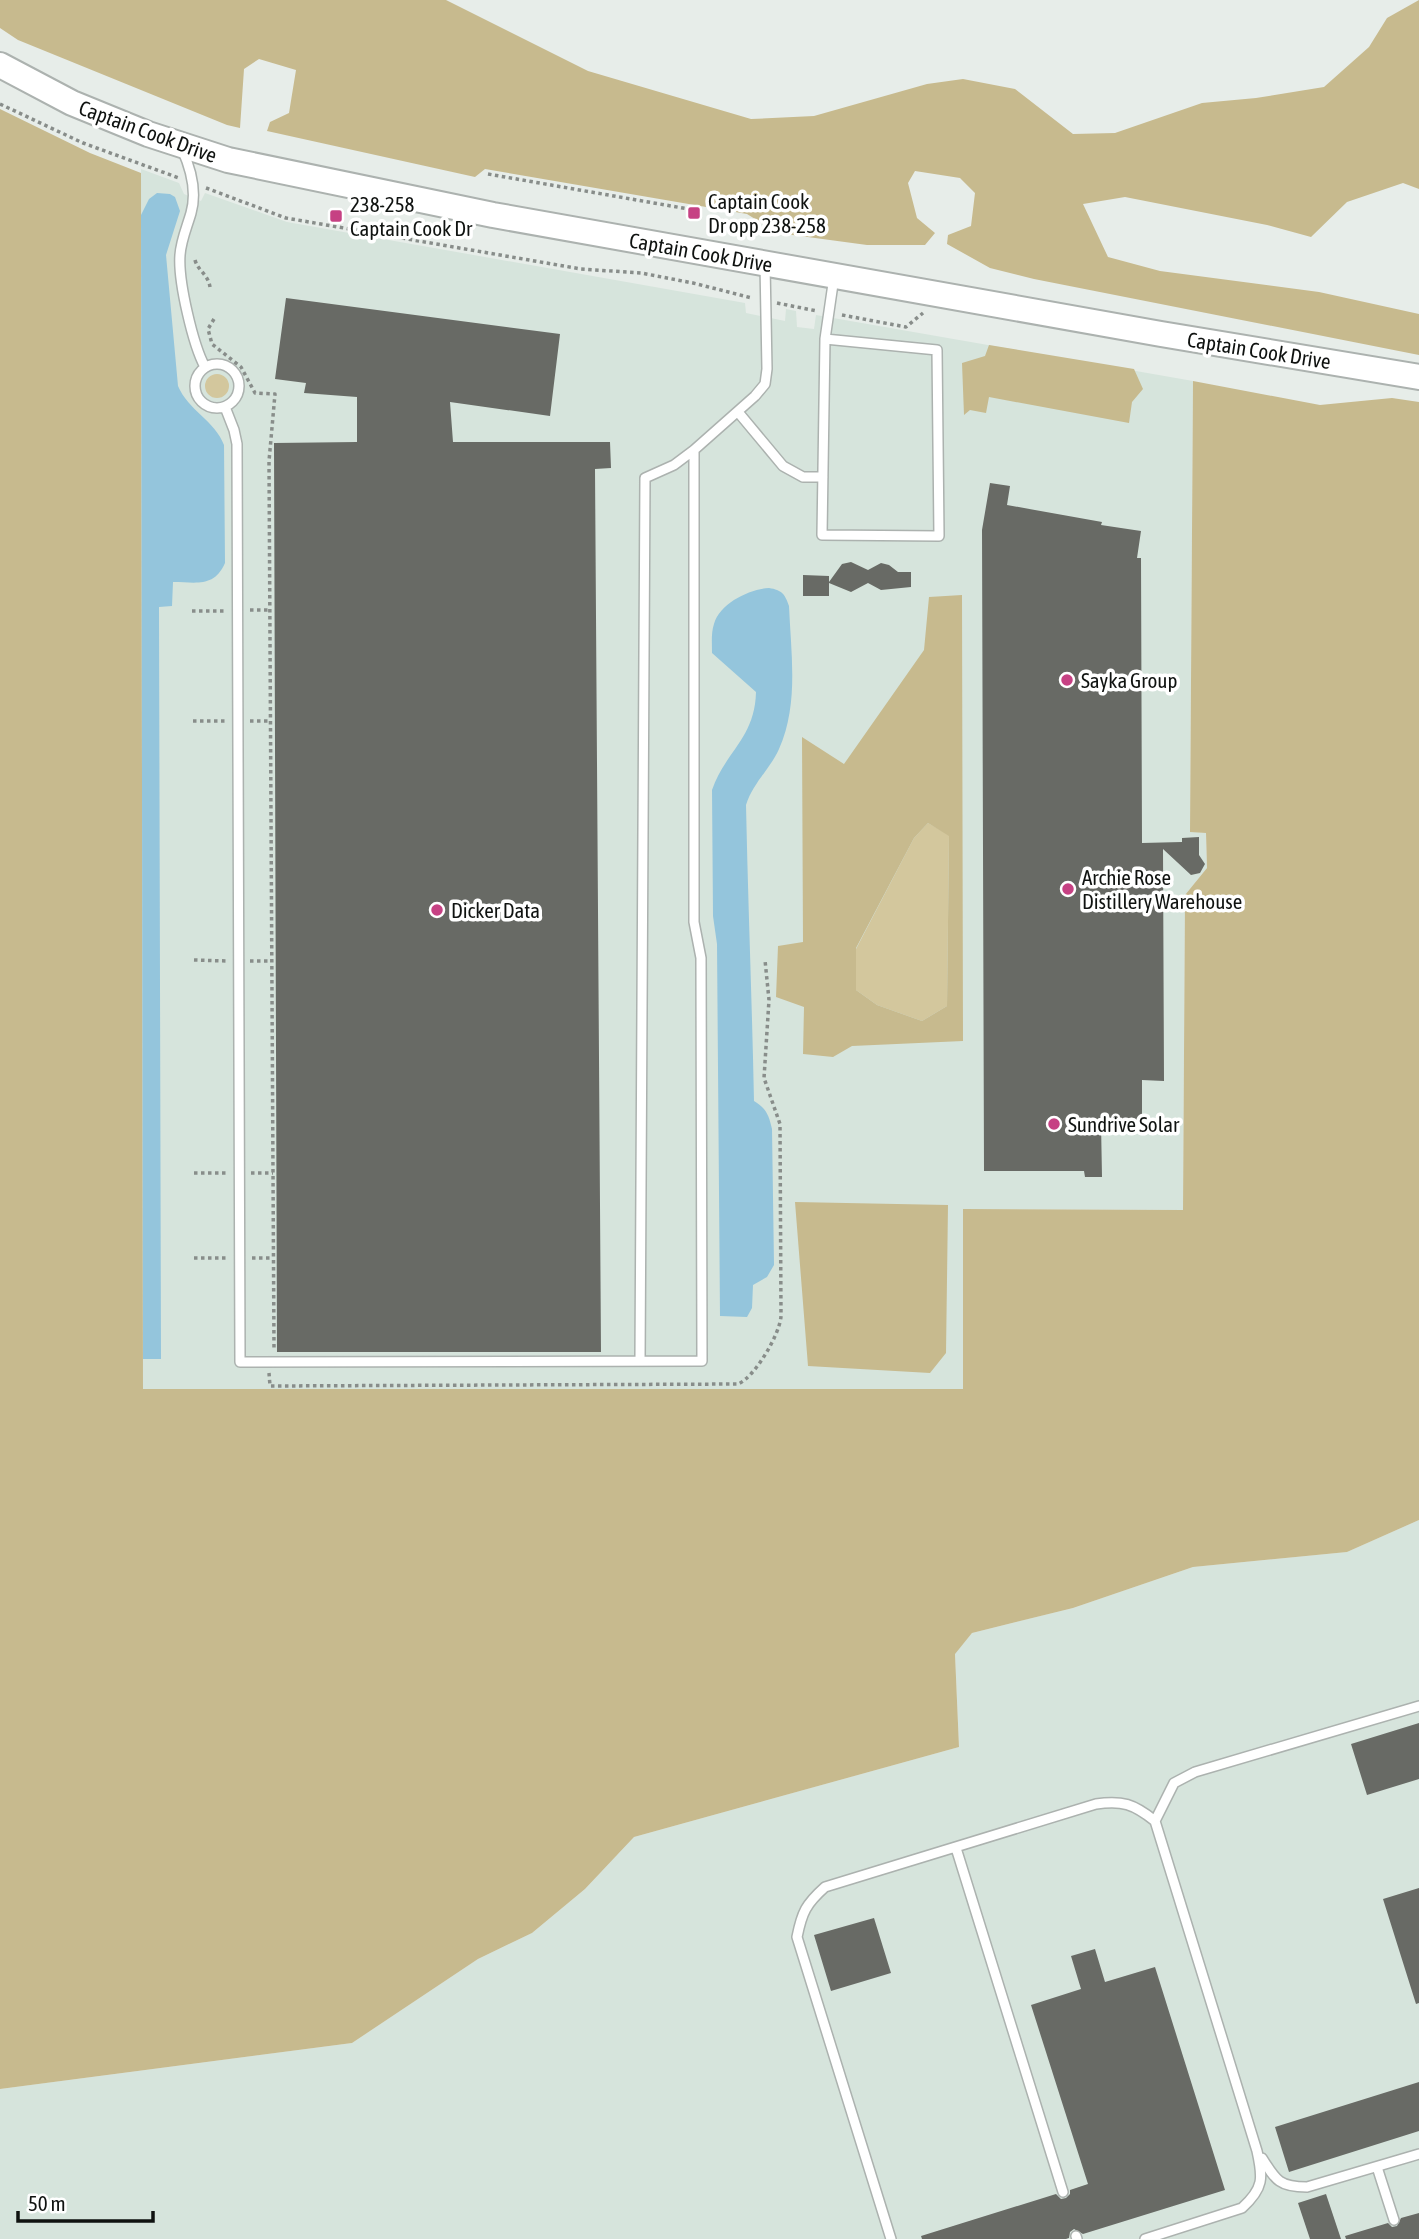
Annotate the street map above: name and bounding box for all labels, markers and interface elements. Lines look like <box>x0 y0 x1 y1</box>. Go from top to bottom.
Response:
street label: Captain Cook Drive <box>76 95 220 167</box>
place label: Captain Cook Dr opp 238-258 <box>708 189 826 237</box>
place label: 238-258 Captain Cook Dr <box>350 192 473 240</box>
marker: Captain Cook Dr opp 238-258 <box>686 205 702 221</box>
marker: 238-258 Captain Cook Dr <box>328 208 344 224</box>
street label: Captain Cook Drive <box>628 228 774 276</box>
street label: Captain Cook Drive <box>1186 327 1332 373</box>
place label: Sayka Group <box>1081 668 1177 692</box>
marker: Sayka Group <box>1059 672 1075 688</box>
place label: Archie Rose Distillery Warehouse <box>1082 865 1242 913</box>
marker: Archie Rose Distillery Warehouse <box>1060 881 1076 897</box>
place label: Dicker Data <box>451 898 540 922</box>
marker: Dicker Data <box>429 902 445 918</box>
place label: Sundrive Solar <box>1068 1112 1180 1136</box>
marker: Sundrive Solar <box>1046 1116 1062 1132</box>
scale bar <box>18 2180 152 2224</box>
text: 50 m <box>28 2191 66 2215</box>

